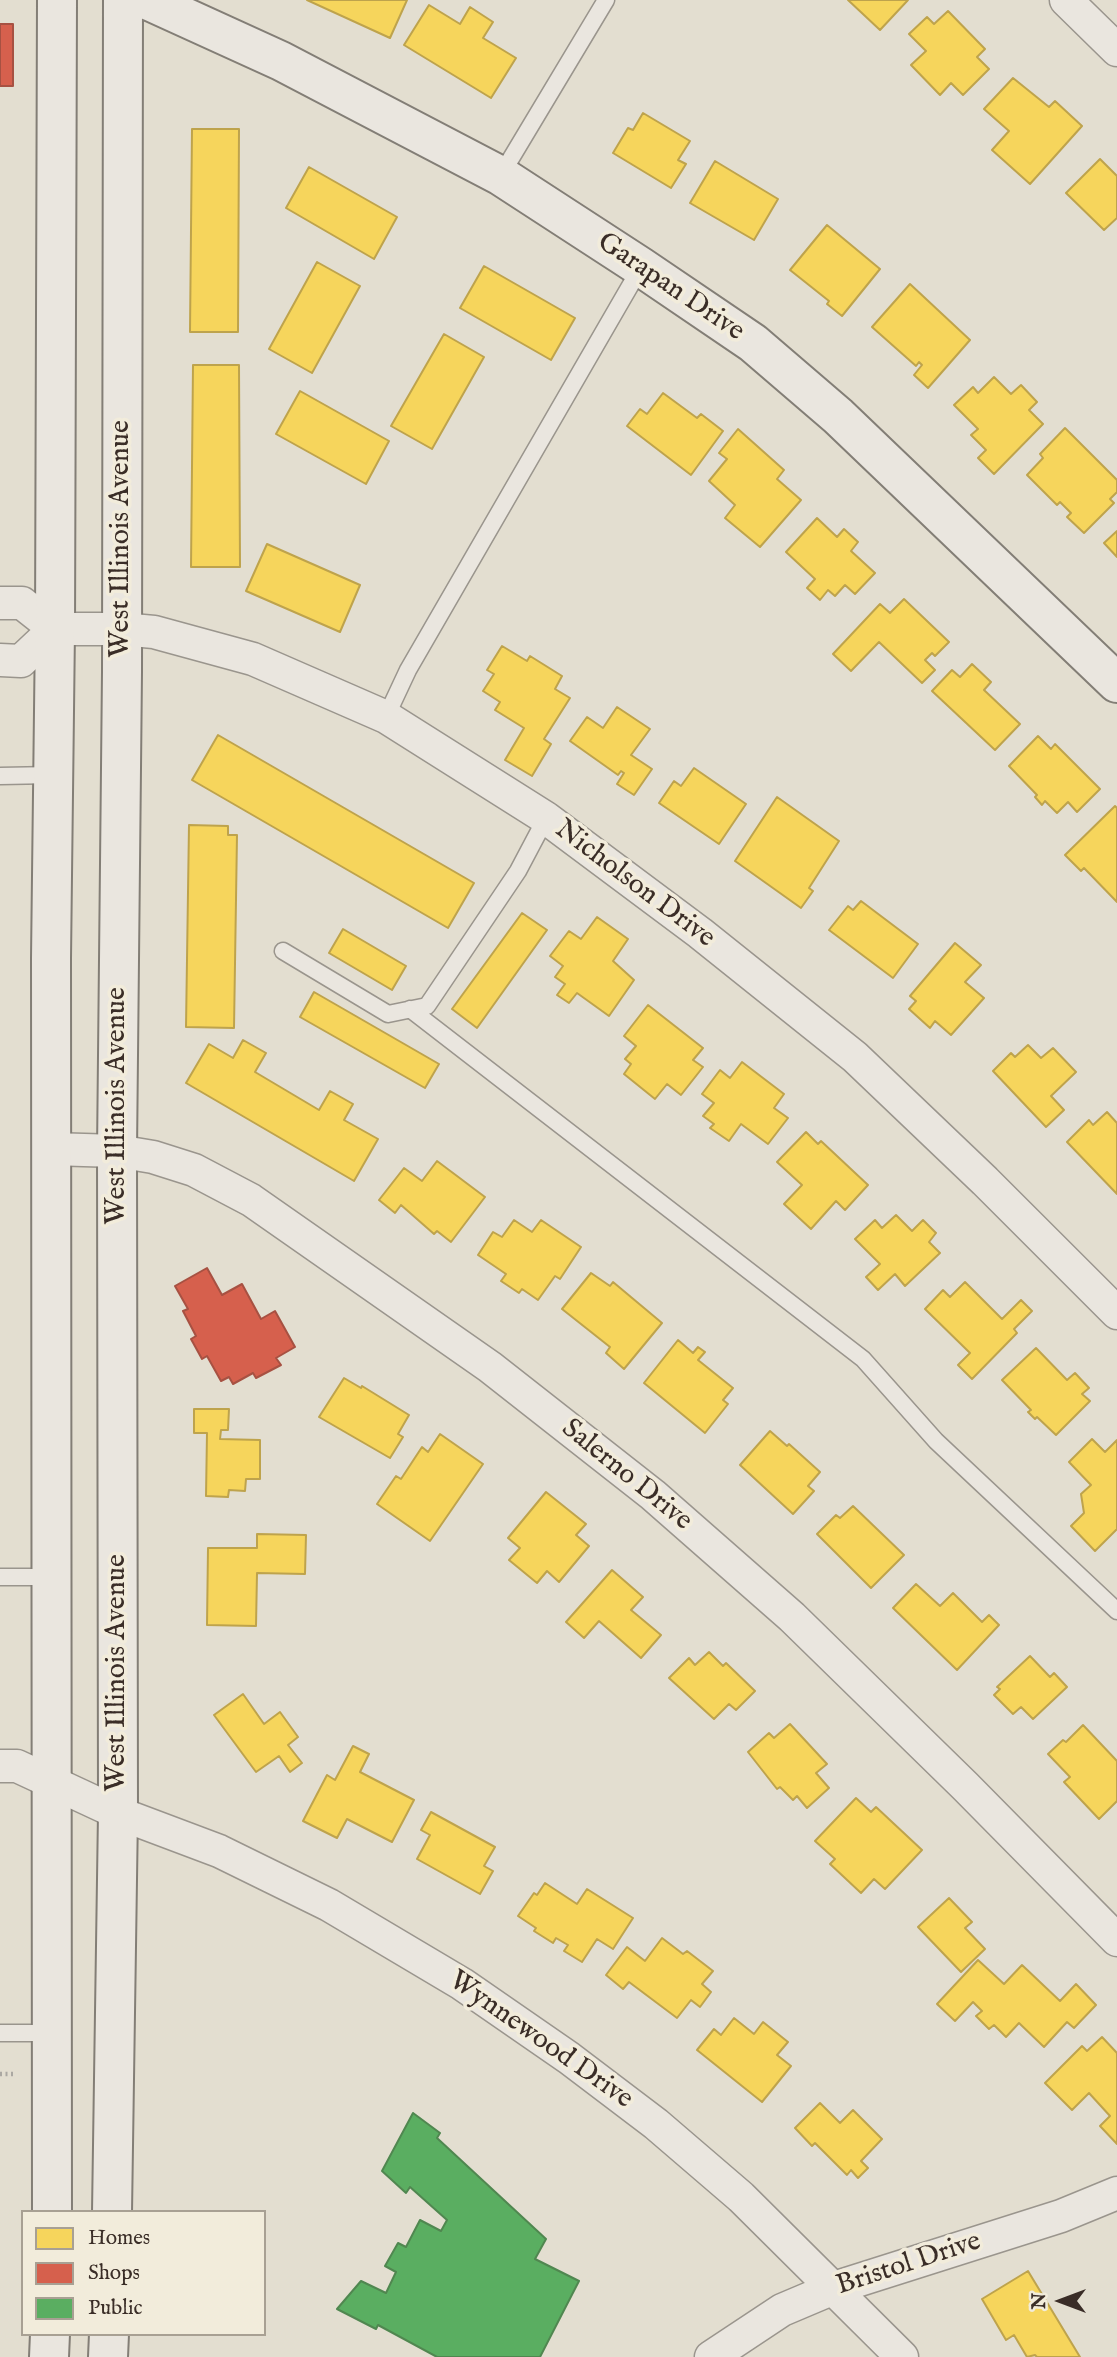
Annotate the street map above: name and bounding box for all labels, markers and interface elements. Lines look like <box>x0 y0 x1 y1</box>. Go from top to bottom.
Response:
street label: Garapan Drive <box>590 226 750 350</box>
street label: West Illinois Avenue <box>105 420 139 658</box>
street label: Nicholson Drive <box>547 814 721 956</box>
street label: West Illinois Avenue <box>101 987 135 1225</box>
street label: Salerno Drive <box>554 1413 698 1539</box>
street label: West Illinois Avenue <box>101 1554 135 1792</box>
street label: Wynnewood Drive <box>441 1965 639 2117</box>
legend <box>21 2210 266 2336</box>
text: Homes <box>88 2225 150 2252</box>
street label: Bristol Drive <box>833 2226 985 2304</box>
text: Shops <box>88 2260 140 2287</box>
north arrow <box>1026 2266 1096 2336</box>
text: N <box>1028 2293 1052 2309</box>
text: Public <box>88 2295 142 2322</box>

